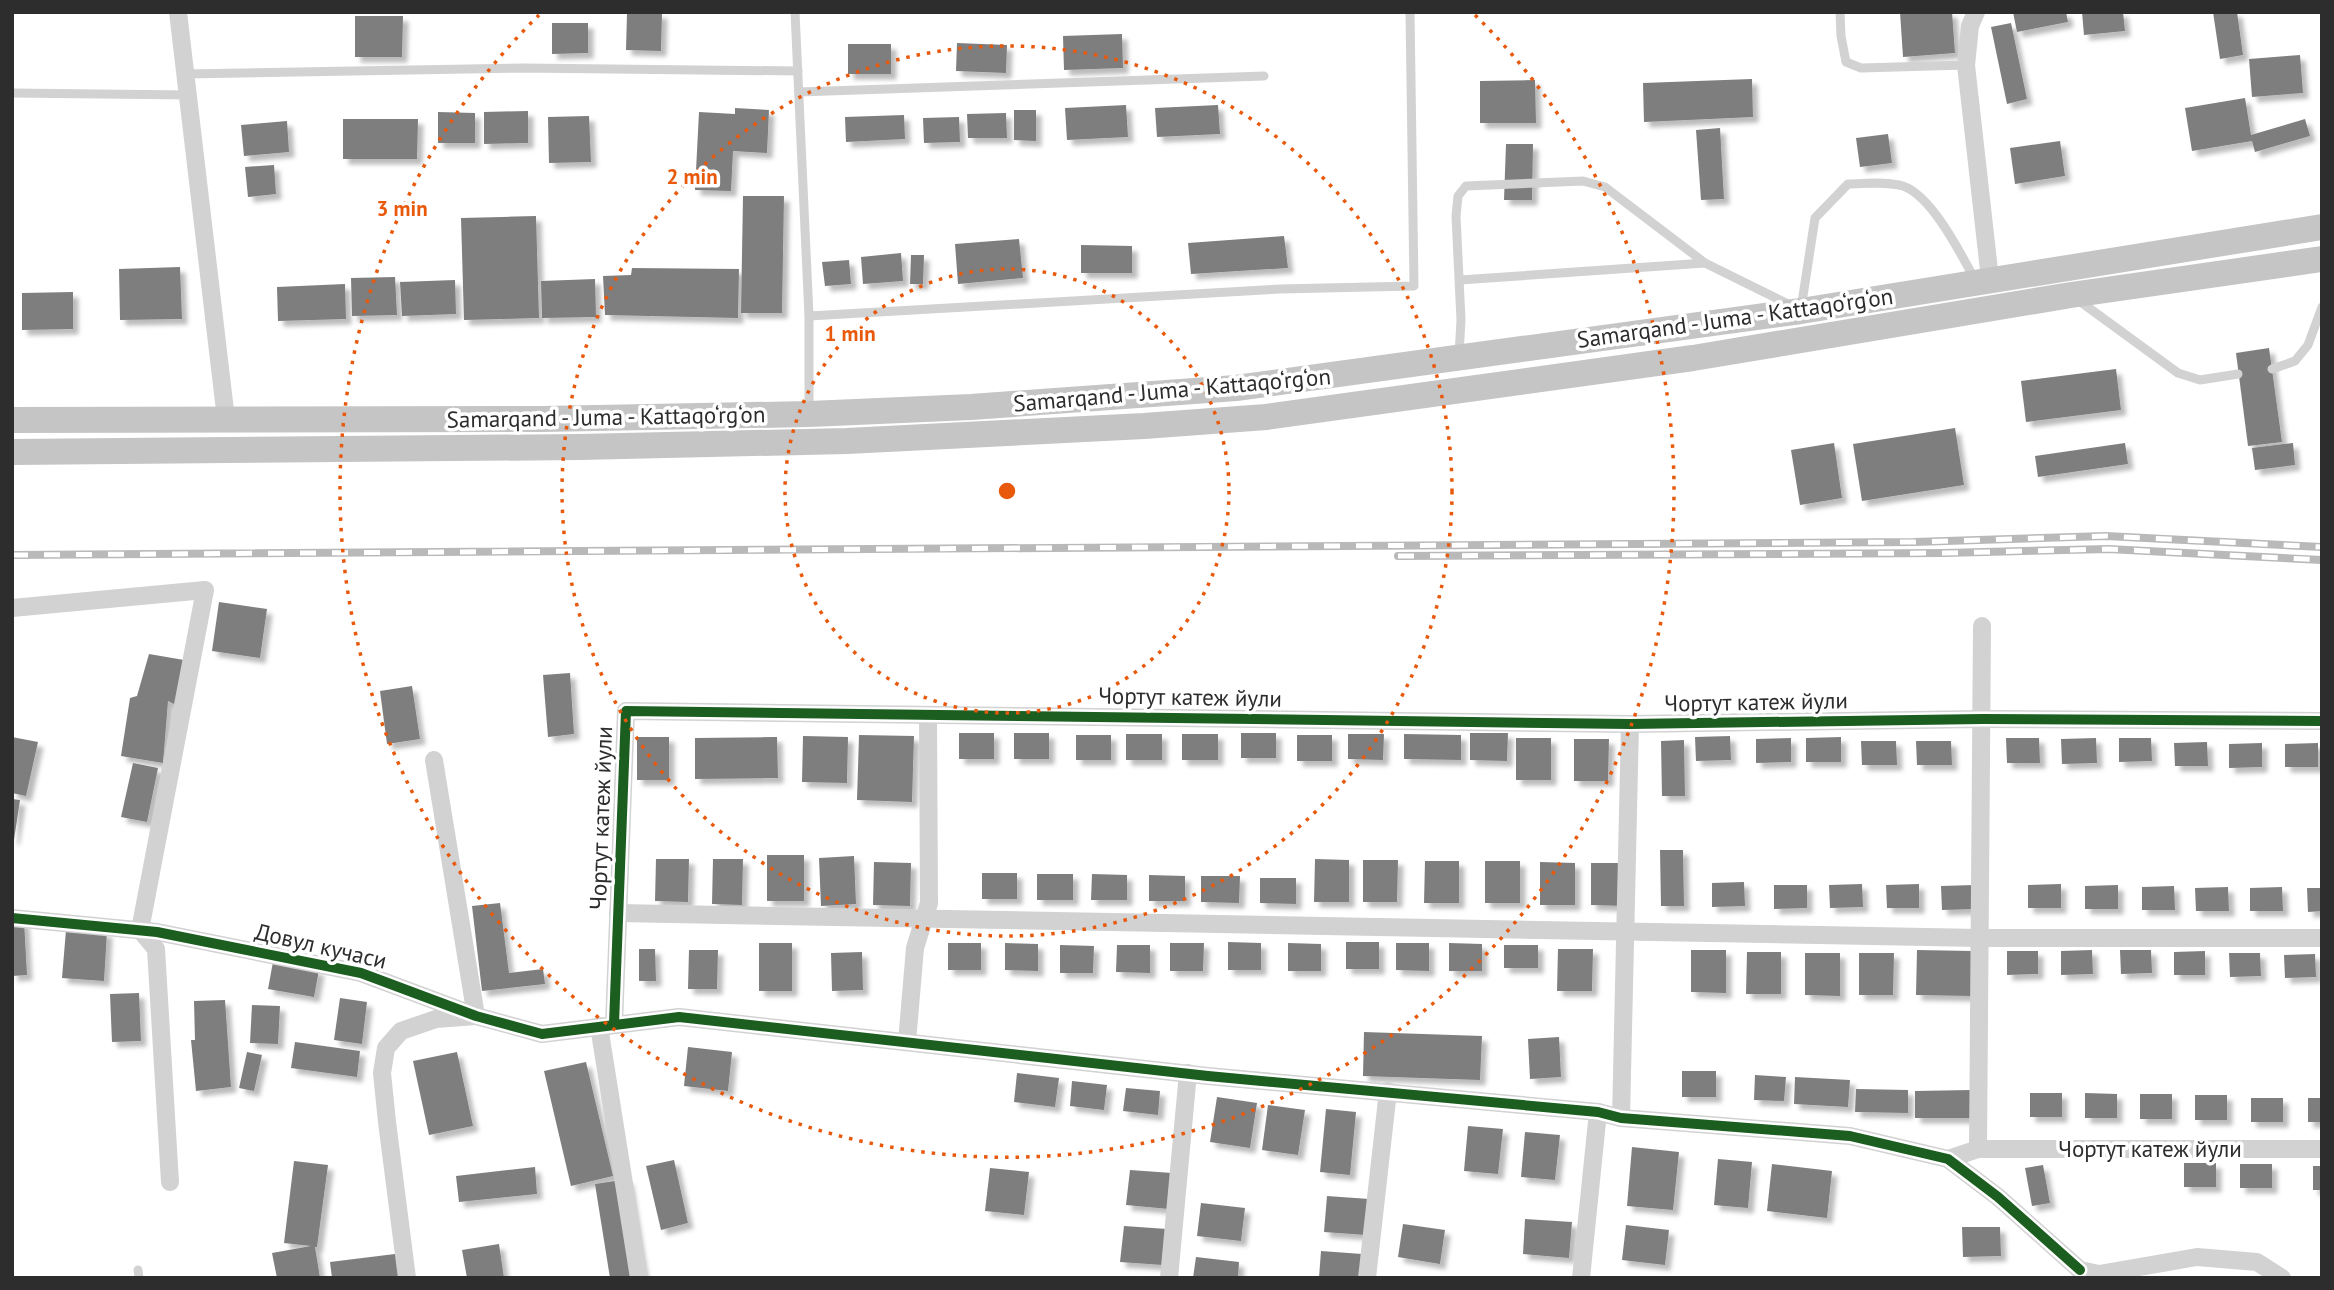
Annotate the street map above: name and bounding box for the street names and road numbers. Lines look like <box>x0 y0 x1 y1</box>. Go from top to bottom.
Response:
street label: Samarqand - Juma - Kattaqo‘rg‘on <box>1575 281 1895 354</box>
street label: Samarqand - Juma - Kattaqo‘rg‘on <box>1012 361 1332 418</box>
street label: Samarqand - Juma - Kattaqo‘rg‘on <box>446 399 766 434</box>
street label: Чортут катеж йули <box>1098 680 1282 713</box>
street label: Чортут катеж йули <box>1664 685 1848 718</box>
street label: Чортут катеж йули <box>583 726 618 910</box>
street label: Довул кучаси <box>253 916 390 975</box>
street label: Чортут катеж йули <box>2058 1134 2242 1163</box>

